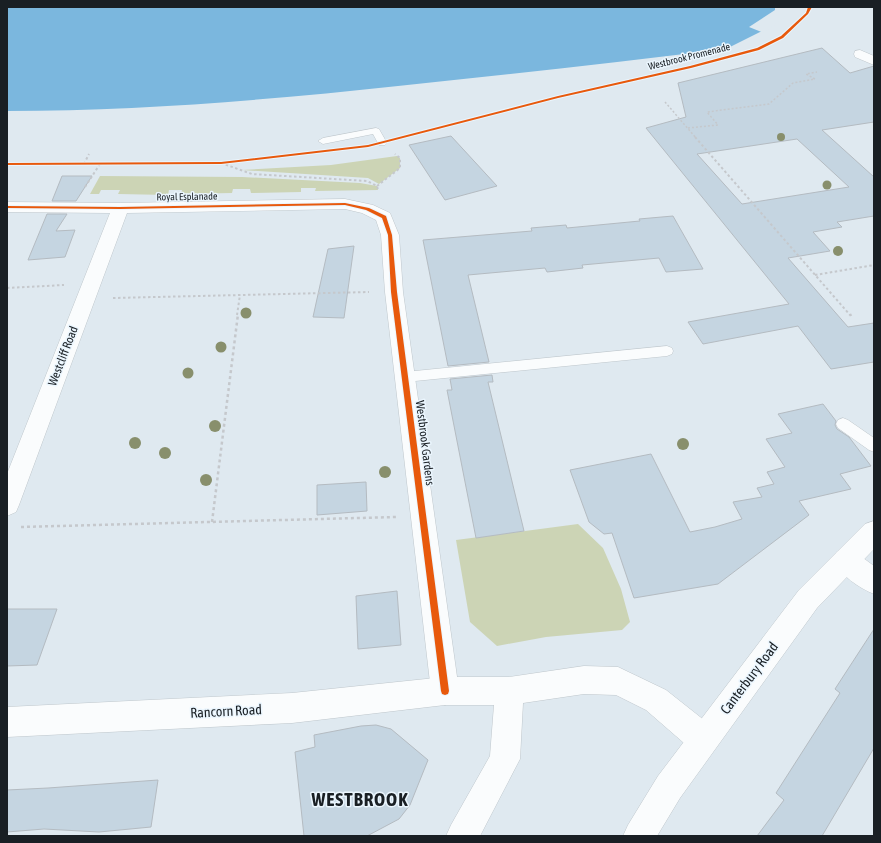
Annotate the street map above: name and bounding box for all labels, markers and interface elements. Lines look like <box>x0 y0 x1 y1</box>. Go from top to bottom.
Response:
street label: Westbrook Promenade <box>647 41 732 72</box>
street label: Royal Esplanade <box>156 190 218 203</box>
street label: Westcliff Road <box>45 324 81 388</box>
street label: Westbrook Gardens <box>413 400 437 486</box>
street label: Canterbury Road <box>717 639 781 717</box>
street label: Rancorn Road <box>190 701 262 721</box>
district label: WESTBROOK <box>310 788 409 810</box>

